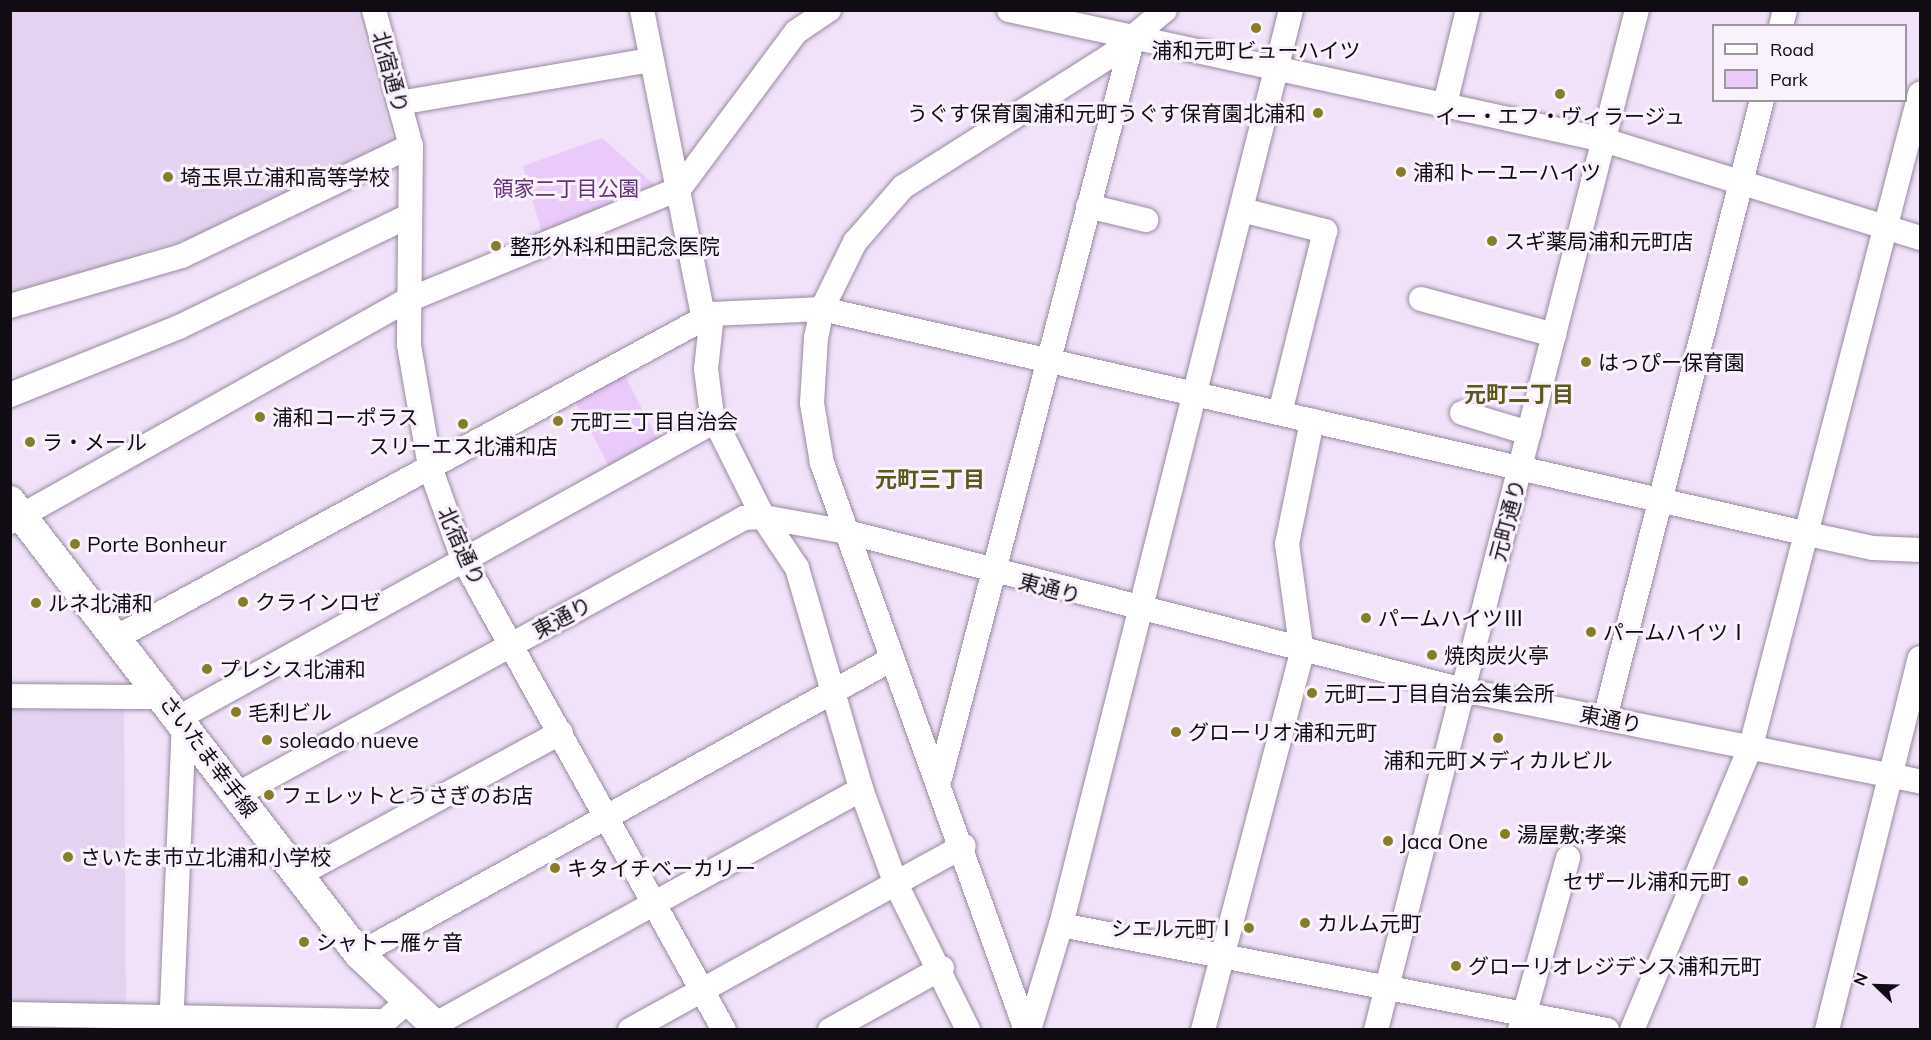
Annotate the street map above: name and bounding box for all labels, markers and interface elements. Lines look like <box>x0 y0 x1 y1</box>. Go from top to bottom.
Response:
marker: 浦和元町ビューハイツ <box>1249 21 1263 35</box>
legend <box>1712 24 1907 102</box>
street label: 北宿通り <box>368 28 414 116</box>
place label: 浦和元町ビューハイツ <box>1151 37 1361 63</box>
text: Road <box>1770 38 1814 61</box>
text: Park <box>1770 68 1808 91</box>
marker: イー・エフ・ヴィラージュ <box>1553 87 1567 101</box>
place label: うぐす保育園浦和元町うぐす保育園北浦和 <box>907 100 1306 126</box>
place label: イー・エフ・ヴィラージュ <box>1434 103 1686 129</box>
marker: うぐす保育園浦和元町うぐす保育園北浦和 <box>1311 106 1325 120</box>
place label: 浦和トーユーハイツ <box>1413 159 1602 185</box>
place label: 埼玉県立浦和高等学校 <box>180 164 390 190</box>
marker: 浦和トーユーハイツ <box>1394 165 1408 179</box>
marker: 埼玉県立浦和高等学校 <box>161 170 175 184</box>
park label: 領家二丁目公園 <box>493 175 639 201</box>
place label: スギ薬局浦和元町店 <box>1504 228 1693 254</box>
place label: 整形外科和田記念医院 <box>510 233 720 259</box>
marker: スギ薬局浦和元町店 <box>1485 234 1499 248</box>
marker: 整形外科和田記念医院 <box>487 237 505 255</box>
place label: はっぴー保育園 <box>1598 349 1745 375</box>
marker: はっぴー保育園 <box>1579 355 1593 369</box>
district label: 元町二丁目 <box>1464 382 1574 408</box>
place label: 浦和コーポラス <box>272 404 419 430</box>
place label: 元町三丁目自治会 <box>570 408 738 434</box>
marker: 浦和コーポラス <box>253 410 267 424</box>
marker: 元町三丁目自治会 <box>551 414 565 428</box>
marker: スリーエス北浦和店 <box>456 417 470 431</box>
place label: ラ・メール <box>42 429 147 455</box>
place label: スリーエス北浦和店 <box>369 433 557 459</box>
marker: ラ・メール <box>23 435 37 449</box>
district label: 元町三丁目 <box>875 467 985 493</box>
street label: 元町通り <box>1484 476 1530 564</box>
street label: 北宿通り <box>433 503 491 589</box>
place label: Porte Bonheur <box>87 531 227 557</box>
marker: Porte Bonheur <box>68 537 82 551</box>
street label: 東通り <box>1016 568 1084 608</box>
place label: クラインロゼ <box>255 589 381 615</box>
place label: ルネ北浦和 <box>48 590 153 616</box>
street label: 東通り <box>528 591 596 643</box>
marker: クラインロゼ <box>236 595 250 609</box>
marker: ルネ北浦和 <box>29 596 43 610</box>
place label: パームハイツⅢ <box>1378 605 1525 631</box>
marker: パームハイツⅢ <box>1359 611 1373 625</box>
place label: パームハイツⅠ <box>1603 619 1750 645</box>
marker: パームハイツⅠ <box>1584 625 1598 639</box>
place label: 焼肉炭火亭 <box>1444 642 1549 668</box>
marker: 焼肉炭火亭 <box>1425 648 1439 662</box>
place label: プレシス北浦和 <box>219 656 366 682</box>
marker: プレシス北浦和 <box>200 662 214 676</box>
place label: 元町二丁目自治会集会所 <box>1324 680 1555 706</box>
marker: 元町二丁目自治会集会所 <box>1305 686 1319 700</box>
street label: さいたま幸手線 <box>155 690 263 822</box>
place label: 毛利ビル <box>248 699 332 725</box>
street label: 東通り <box>1578 701 1644 737</box>
marker: 毛利ビル <box>229 705 243 719</box>
place label: グローリオ浦和元町 <box>1188 719 1377 745</box>
marker: グローリオ浦和元町 <box>1169 725 1183 739</box>
place label: soleado nueve <box>279 727 419 753</box>
marker: 浦和元町メディカルビル <box>1491 731 1505 745</box>
marker: soleado nueve <box>260 733 274 747</box>
place label: 浦和元町メディカルビル <box>1383 747 1613 773</box>
place label: フェレットとうさぎのお店 <box>281 782 533 808</box>
marker: フェレットとうさぎのお店 <box>262 788 276 802</box>
place label: 湯屋敷;孝楽 <box>1517 821 1627 847</box>
marker: 湯屋敷;孝楽 <box>1498 827 1512 841</box>
place label: Jaca One <box>1400 828 1488 854</box>
marker: Jaca One <box>1381 834 1395 848</box>
place label: さいたま市立北浦和小学校 <box>80 844 332 870</box>
marker: さいたま市立北浦和小学校 <box>61 850 75 864</box>
place label: キタイチベーカリー <box>567 855 756 881</box>
marker: キタイチベーカリー <box>548 861 562 875</box>
place label: セザール浦和元町 <box>1563 868 1731 894</box>
marker: セザール浦和元町 <box>1736 874 1750 888</box>
place label: カルム元町 <box>1317 910 1422 936</box>
place label: シエル元町Ⅰ <box>1111 915 1237 941</box>
marker: カルム元町 <box>1298 916 1312 930</box>
marker: シエル元町Ⅰ <box>1242 921 1256 935</box>
place label: シャトー雁ヶ音 <box>316 929 463 955</box>
marker: シャトー雁ヶ音 <box>297 935 311 949</box>
place label: グローリオレジデンス浦和元町 <box>1468 953 1762 979</box>
north arrow <box>1847 956 1907 1016</box>
marker: グローリオレジデンス浦和元町 <box>1449 959 1463 973</box>
text: N <box>1849 969 1872 988</box>

